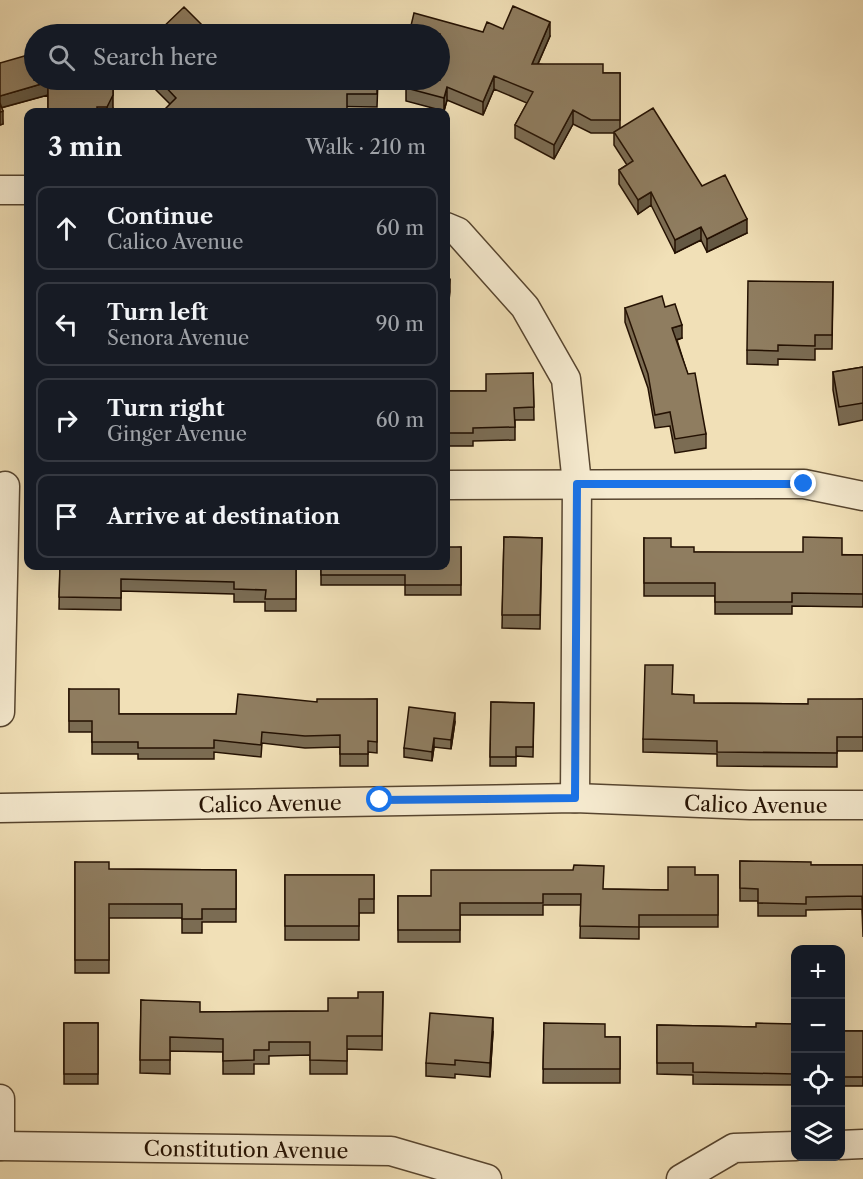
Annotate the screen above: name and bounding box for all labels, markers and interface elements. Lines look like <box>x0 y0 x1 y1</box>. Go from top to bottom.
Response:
search box <box>24 24 450 90</box>
icon: search <box>45 41 78 74</box>
text: Search here <box>93 44 218 71</box>
text: 3 min <box>48 131 122 163</box>
text: Walk · 210 m <box>305 135 426 159</box>
text: Continue <box>107 203 213 230</box>
icon: ahead <box>50 212 83 245</box>
text: 60 m <box>376 216 424 240</box>
text: Calico Avenue <box>107 230 243 254</box>
text: Turn left <box>107 299 208 326</box>
icon: left <box>50 308 83 341</box>
text: 90 m <box>376 312 424 336</box>
text: Senora Avenue <box>107 326 249 350</box>
text: Turn right <box>107 395 225 422</box>
icon: right <box>50 404 83 437</box>
text: 60 m <box>376 408 424 432</box>
text: Ginger Avenue <box>107 422 247 446</box>
route end <box>790 470 816 496</box>
icon: arrive <box>50 500 83 533</box>
text: Arrive at destination <box>107 503 340 530</box>
route start <box>366 786 392 812</box>
street label: Calico Avenue <box>198 790 342 817</box>
street label: Calico Avenue <box>684 790 827 818</box>
map controls <box>791 945 845 1161</box>
button: + <box>791 945 845 999</box>
button: − <box>791 999 845 1053</box>
button: locate <box>791 1053 845 1107</box>
button: layers <box>791 1107 845 1161</box>
street label: Constitution Avenue <box>143 1135 349 1163</box>

